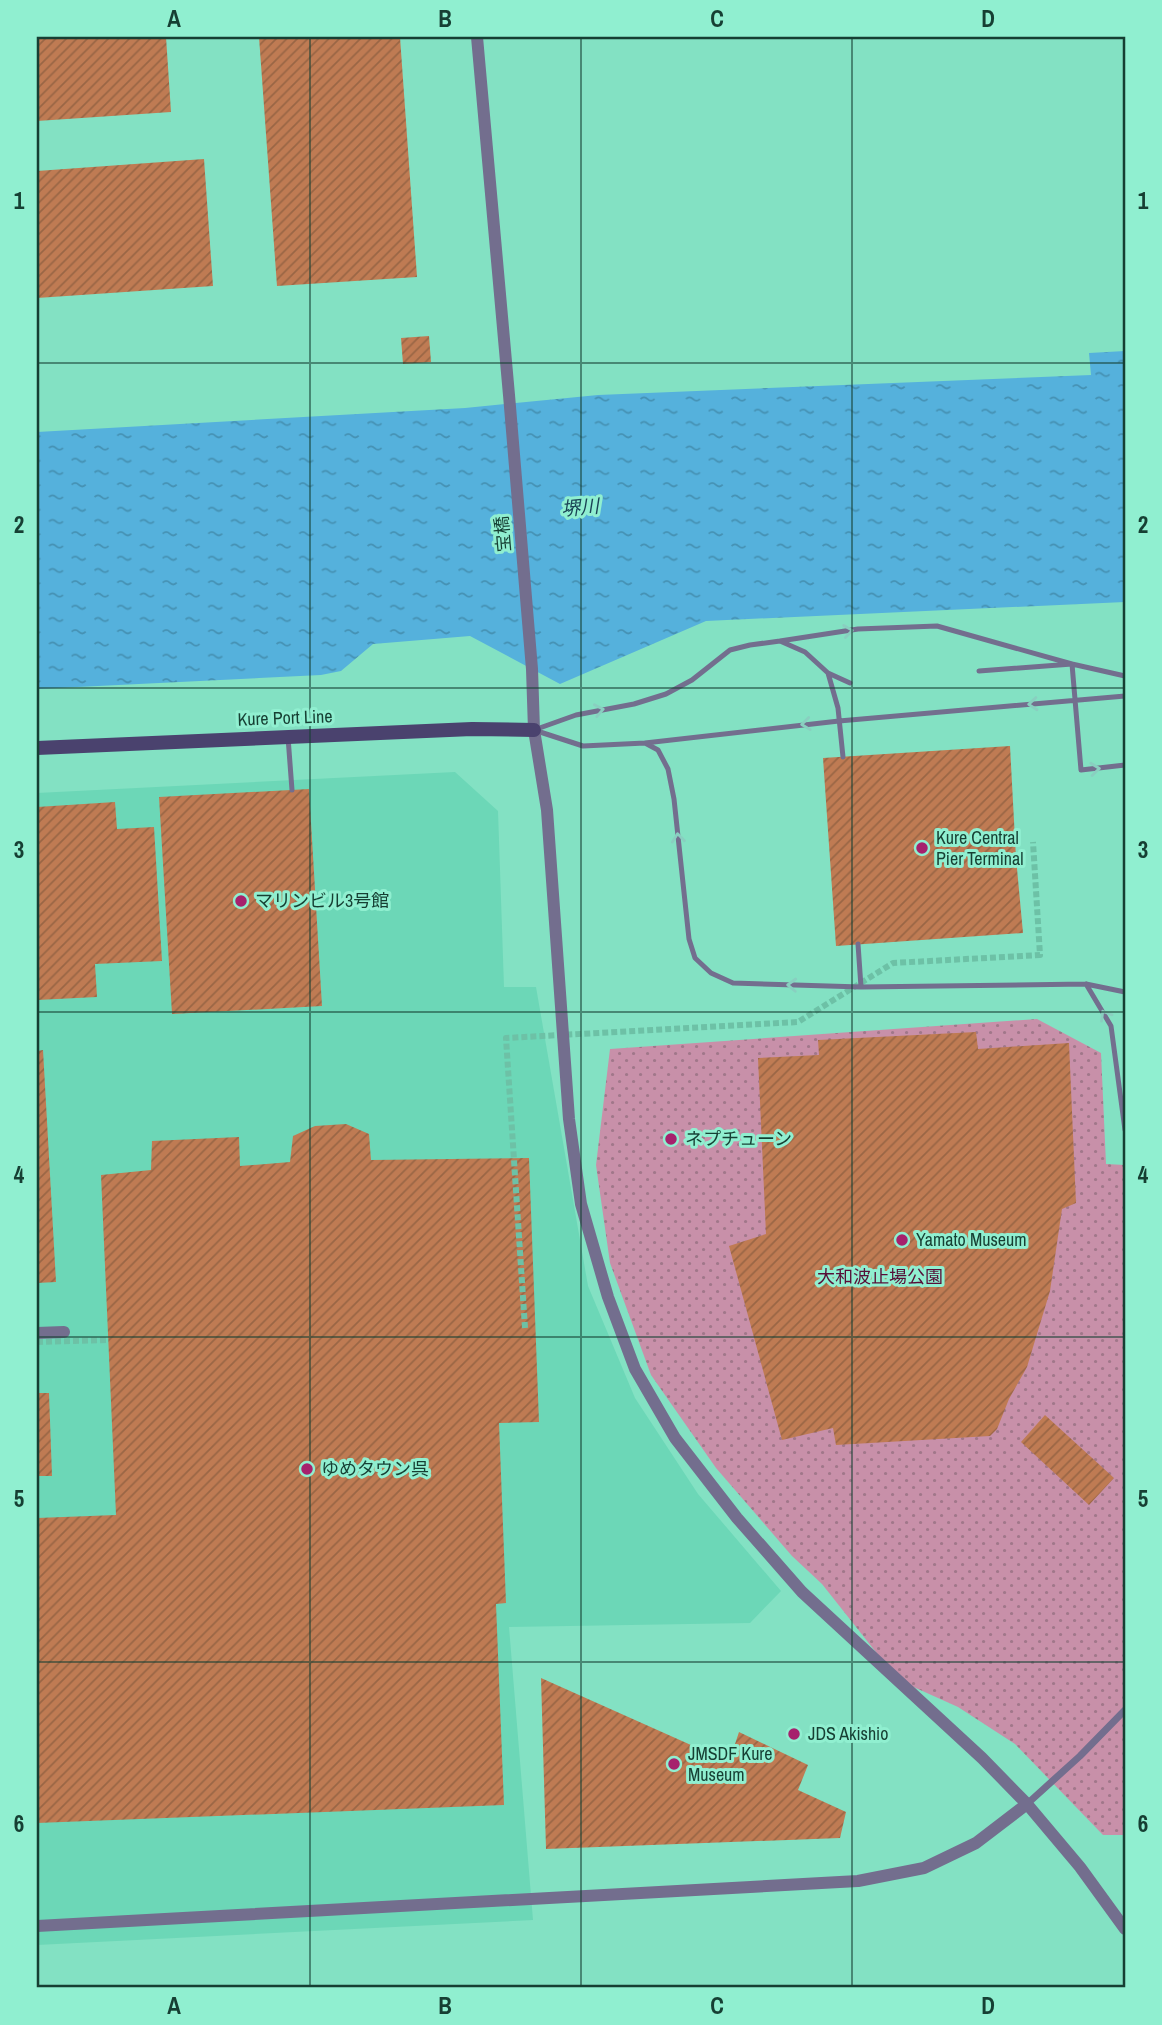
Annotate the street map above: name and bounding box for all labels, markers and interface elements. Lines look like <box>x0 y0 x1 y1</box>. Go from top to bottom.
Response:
text: A <box>167 3 181 34</box>
text: B <box>438 3 452 34</box>
text: C <box>710 3 724 34</box>
text: D <box>981 3 995 34</box>
text: 1 <box>14 185 25 216</box>
text: 1 <box>1138 185 1149 216</box>
water label: 堺川 <box>560 492 602 522</box>
text: 2 <box>14 509 24 540</box>
text: 2 <box>1138 509 1148 540</box>
street label: 宝橋 <box>488 515 517 553</box>
one-way arrow <box>842 624 854 639</box>
one-way arrow <box>1027 696 1038 711</box>
street label: Kure Port Line <box>237 703 333 732</box>
one-way arrow <box>593 704 605 719</box>
one-way arrow <box>800 717 812 732</box>
one-way arrow <box>1089 761 1101 776</box>
place label: Kure Central Pier Terminal <box>936 825 1024 871</box>
one-way arrow <box>671 832 686 843</box>
text: 3 <box>14 834 24 865</box>
text: 3 <box>1138 834 1148 865</box>
marker: Kure Central Pier Terminal <box>914 840 930 856</box>
place label: マリンビル3号館 <box>255 888 389 913</box>
marker: マリンビル3号館 <box>233 893 249 909</box>
one-way arrow <box>787 978 798 993</box>
one-way arrow <box>1100 1010 1113 1023</box>
place label: ネプチューン <box>685 1126 792 1151</box>
marker: ネプチューン <box>663 1131 679 1147</box>
text: 4 <box>14 1159 25 1190</box>
text: 4 <box>1138 1159 1149 1190</box>
place label: Yamato Museum <box>916 1227 1026 1252</box>
marker: Yamato Museum <box>894 1232 910 1248</box>
park label: 大和波止場公園 <box>817 1264 943 1289</box>
place label: ゆめタウン呉 <box>321 1456 429 1481</box>
marker: ゆめタウン呉 <box>299 1461 315 1477</box>
text: 5 <box>14 1483 24 1514</box>
text: 5 <box>1138 1483 1148 1514</box>
place label: JDS Akishio <box>808 1721 888 1746</box>
marker: JDS Akishio <box>786 1726 802 1742</box>
place label: JMSDF Kure Museum <box>688 1741 772 1787</box>
marker: JMSDF Kure Museum <box>666 1756 682 1772</box>
text: 6 <box>14 1808 24 1839</box>
text: 6 <box>1138 1808 1148 1839</box>
text: A <box>167 1990 181 2021</box>
text: B <box>438 1990 452 2021</box>
text: C <box>710 1990 724 2021</box>
text: D <box>981 1990 995 2021</box>

